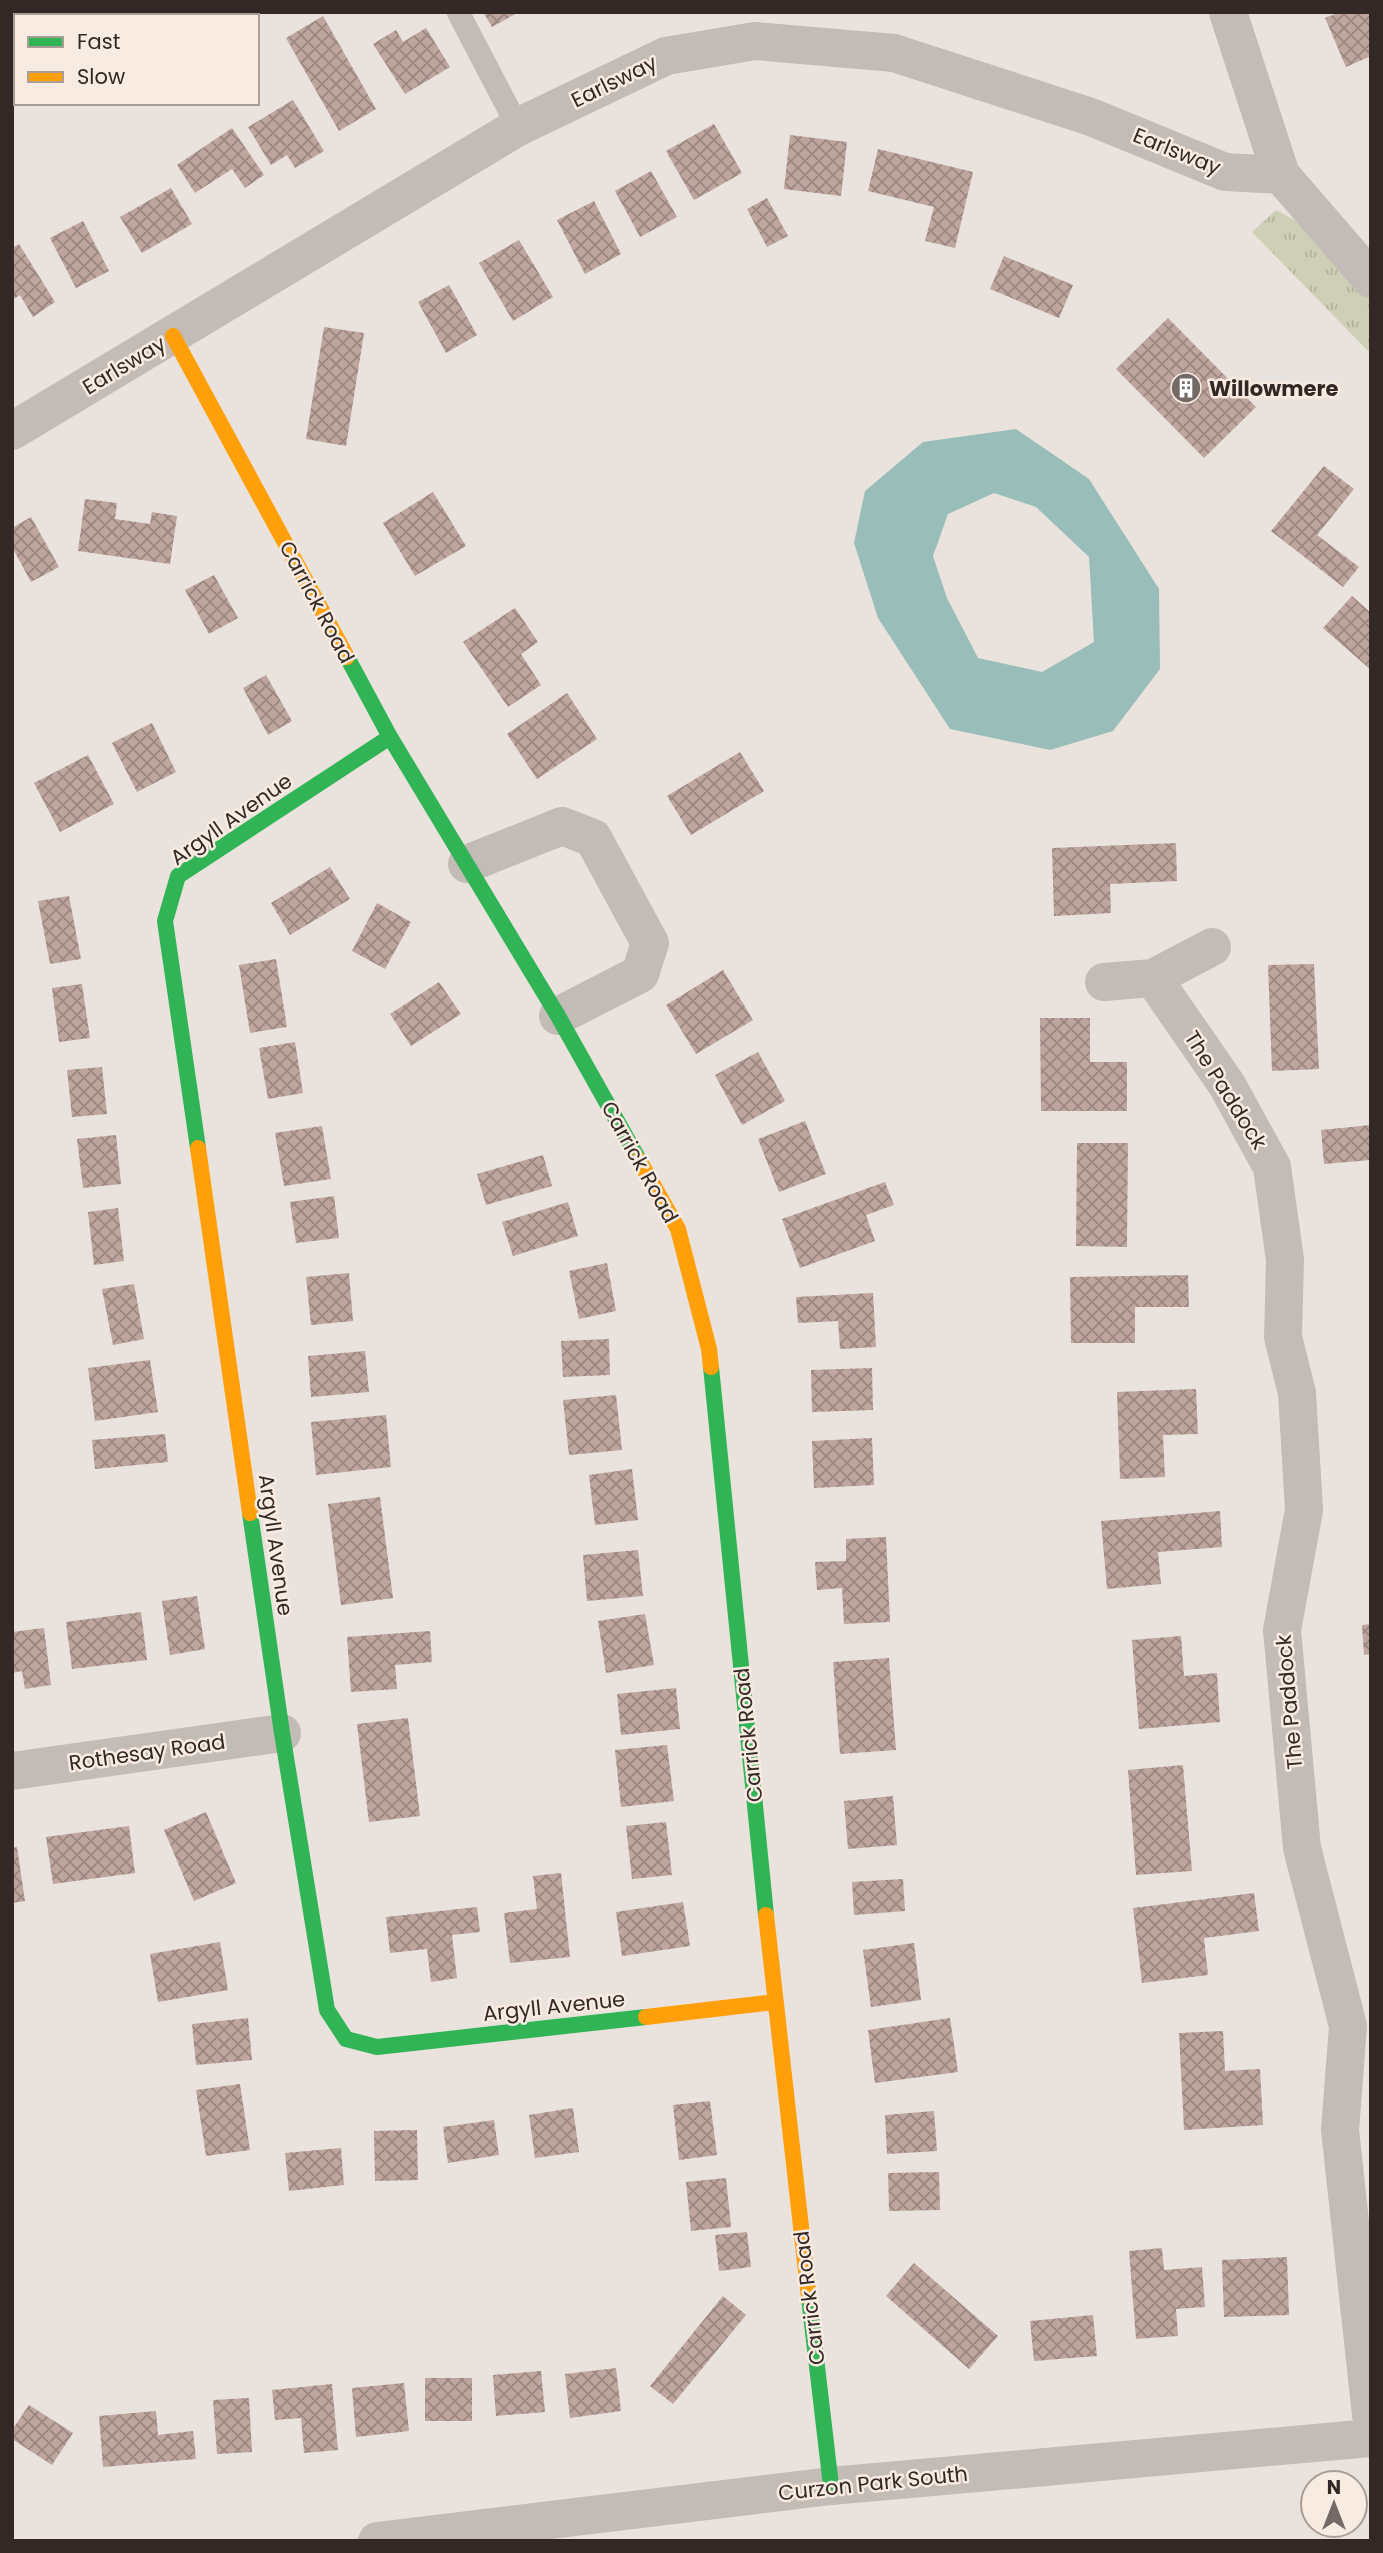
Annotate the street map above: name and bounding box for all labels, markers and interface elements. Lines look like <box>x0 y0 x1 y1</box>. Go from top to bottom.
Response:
legend <box>14 14 259 105</box>
text: Fast <box>77 27 120 56</box>
street label: Earlsway <box>566 48 662 114</box>
text: Slow <box>77 62 125 91</box>
street label: Earlsway <box>1129 120 1225 182</box>
street label: Earlsway <box>77 329 171 401</box>
building icon: Willowmere <box>1169 371 1203 405</box>
place label: Willowmere <box>1209 374 1338 403</box>
street label: Carrick Road <box>273 536 361 668</box>
street label: Argyll Avenue <box>164 766 298 872</box>
street label: The Paddock <box>1178 1025 1274 1155</box>
street label: Carrick Road <box>595 1096 685 1228</box>
street label: Argyll Avenue <box>252 1472 300 1618</box>
street label: The Paddock <box>1269 1633 1309 1771</box>
street label: Carrick Road <box>727 1666 769 1804</box>
street label: Rothesay Road <box>67 1727 227 1777</box>
street label: Argyll Avenue <box>481 1984 627 2028</box>
street label: Carrick Road <box>786 2229 832 2367</box>
street label: Curzon Park South <box>777 2459 969 2507</box>
north arrow <box>1299 2469 1369 2539</box>
text: N <box>1327 2474 1341 2501</box>

